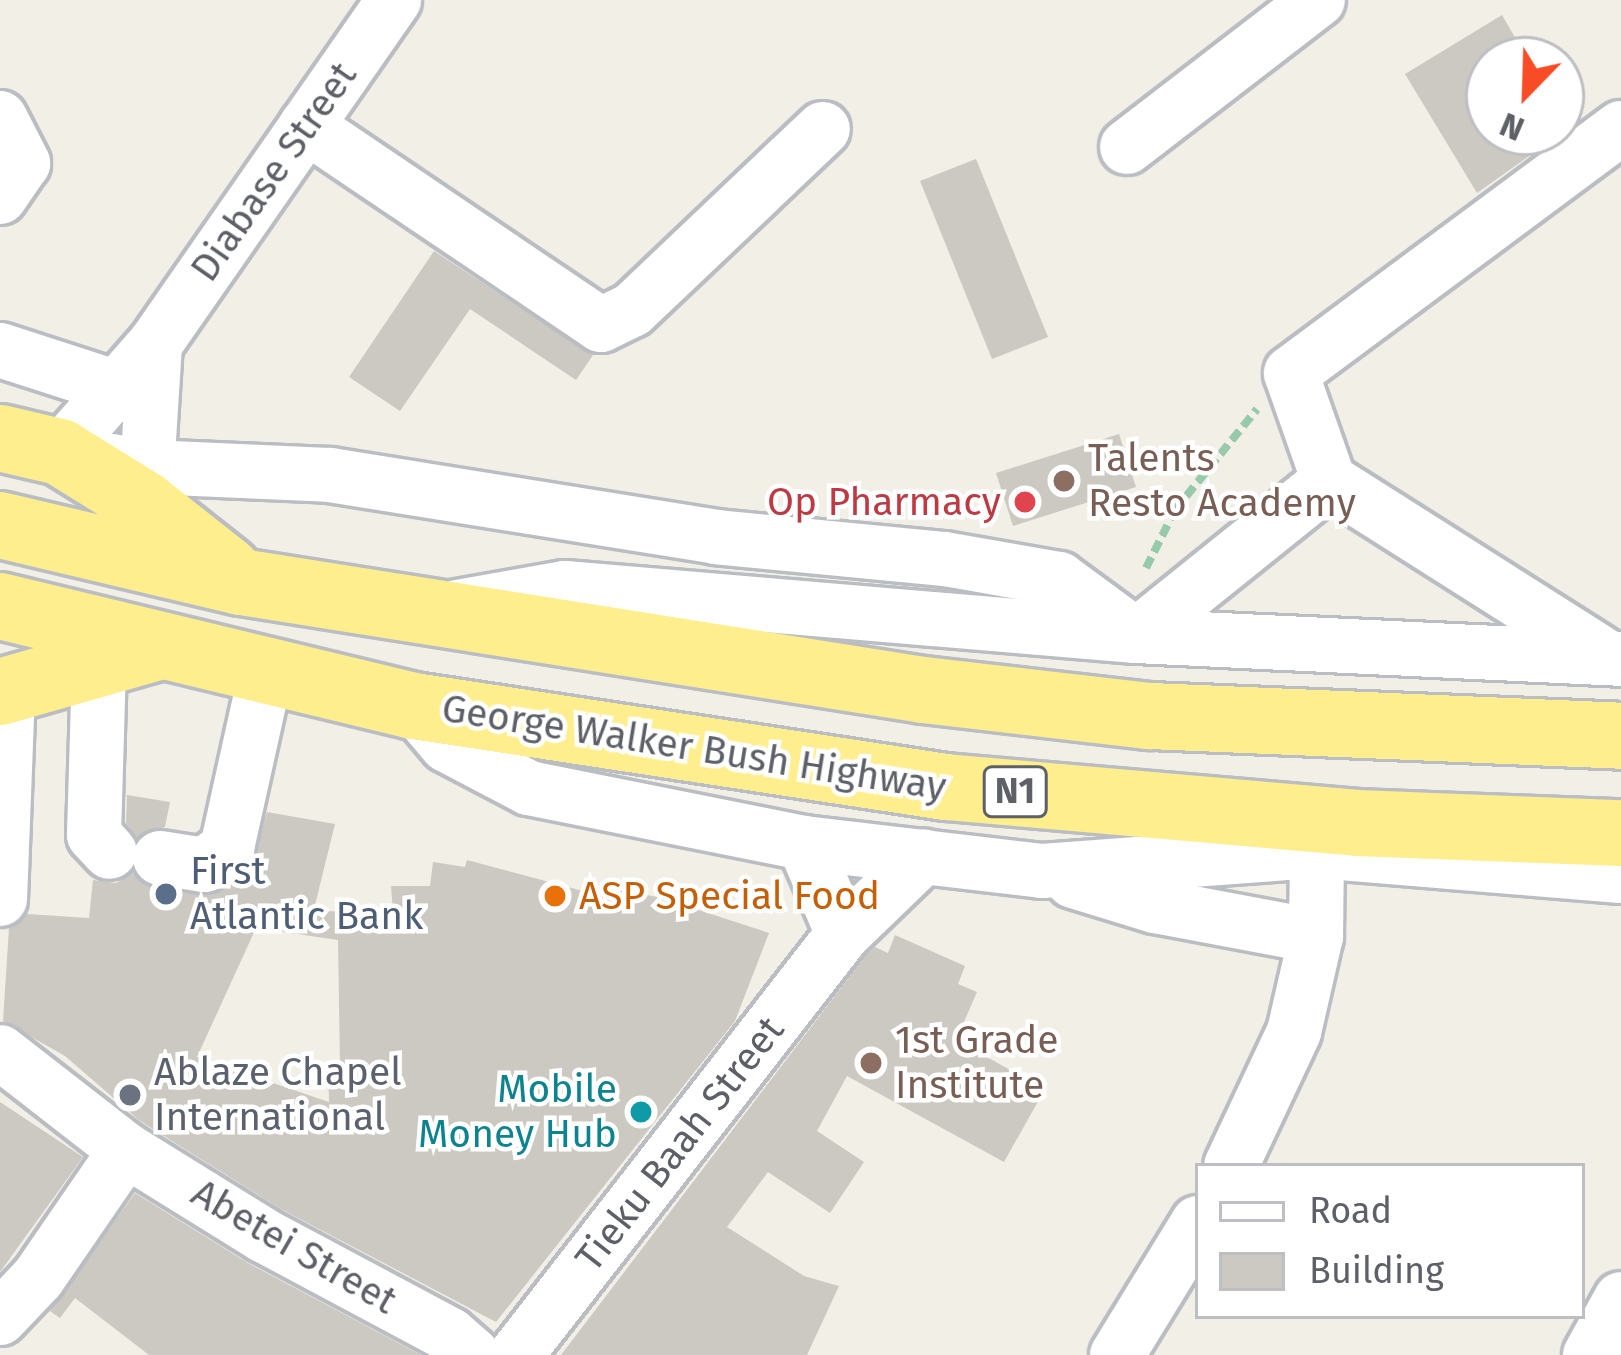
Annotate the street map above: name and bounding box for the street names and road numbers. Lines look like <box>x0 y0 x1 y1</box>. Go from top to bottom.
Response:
street label: Diabase Street <box>181 54 367 290</box>
street label: George Walker Bush Highway <box>439 685 949 811</box>
road number: N1 <box>982 762 1048 822</box>
street label: Tieku Baah Street <box>566 1007 794 1281</box>
street label: Abetei Street <box>183 1170 405 1324</box>

